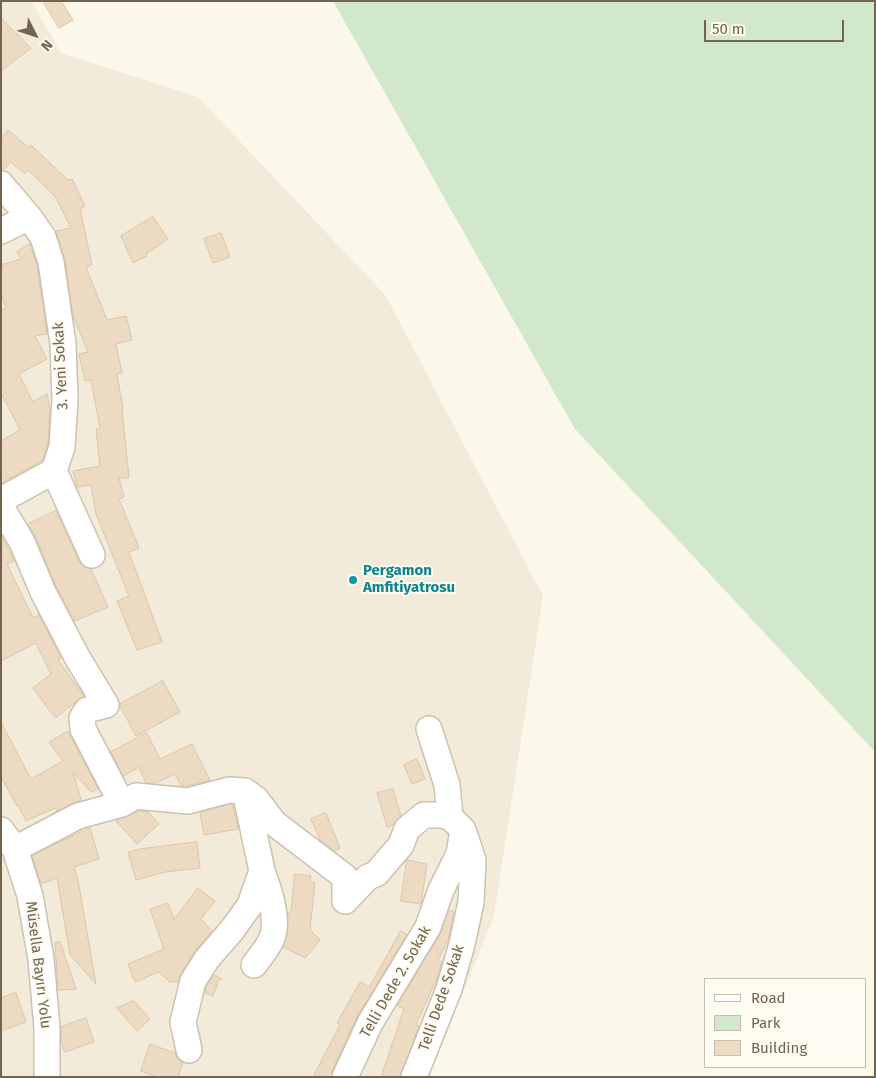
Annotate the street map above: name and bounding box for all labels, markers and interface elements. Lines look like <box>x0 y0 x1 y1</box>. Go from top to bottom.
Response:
north arrow <box>10 10 60 60</box>
scale bar <box>706 10 846 42</box>
text: 50 m <box>712 20 745 38</box>
text: N <box>37 36 56 54</box>
street label: 3. Yeni Sokak <box>50 322 72 410</box>
place label: Pergamon Amfitiyatrosu <box>363 562 455 597</box>
marker: Pergamon Amfitiyatrosu <box>347 574 359 586</box>
street label: Müsella Bayırı Yolu <box>21 900 55 1030</box>
street label: Telli Dede 2. Sokak <box>357 923 435 1041</box>
street label: Telli Dede Sokak <box>415 942 469 1054</box>
legend <box>704 978 866 1068</box>
text: Road <box>751 989 786 1007</box>
text: Park <box>751 1014 781 1032</box>
text: Building <box>751 1039 807 1057</box>

